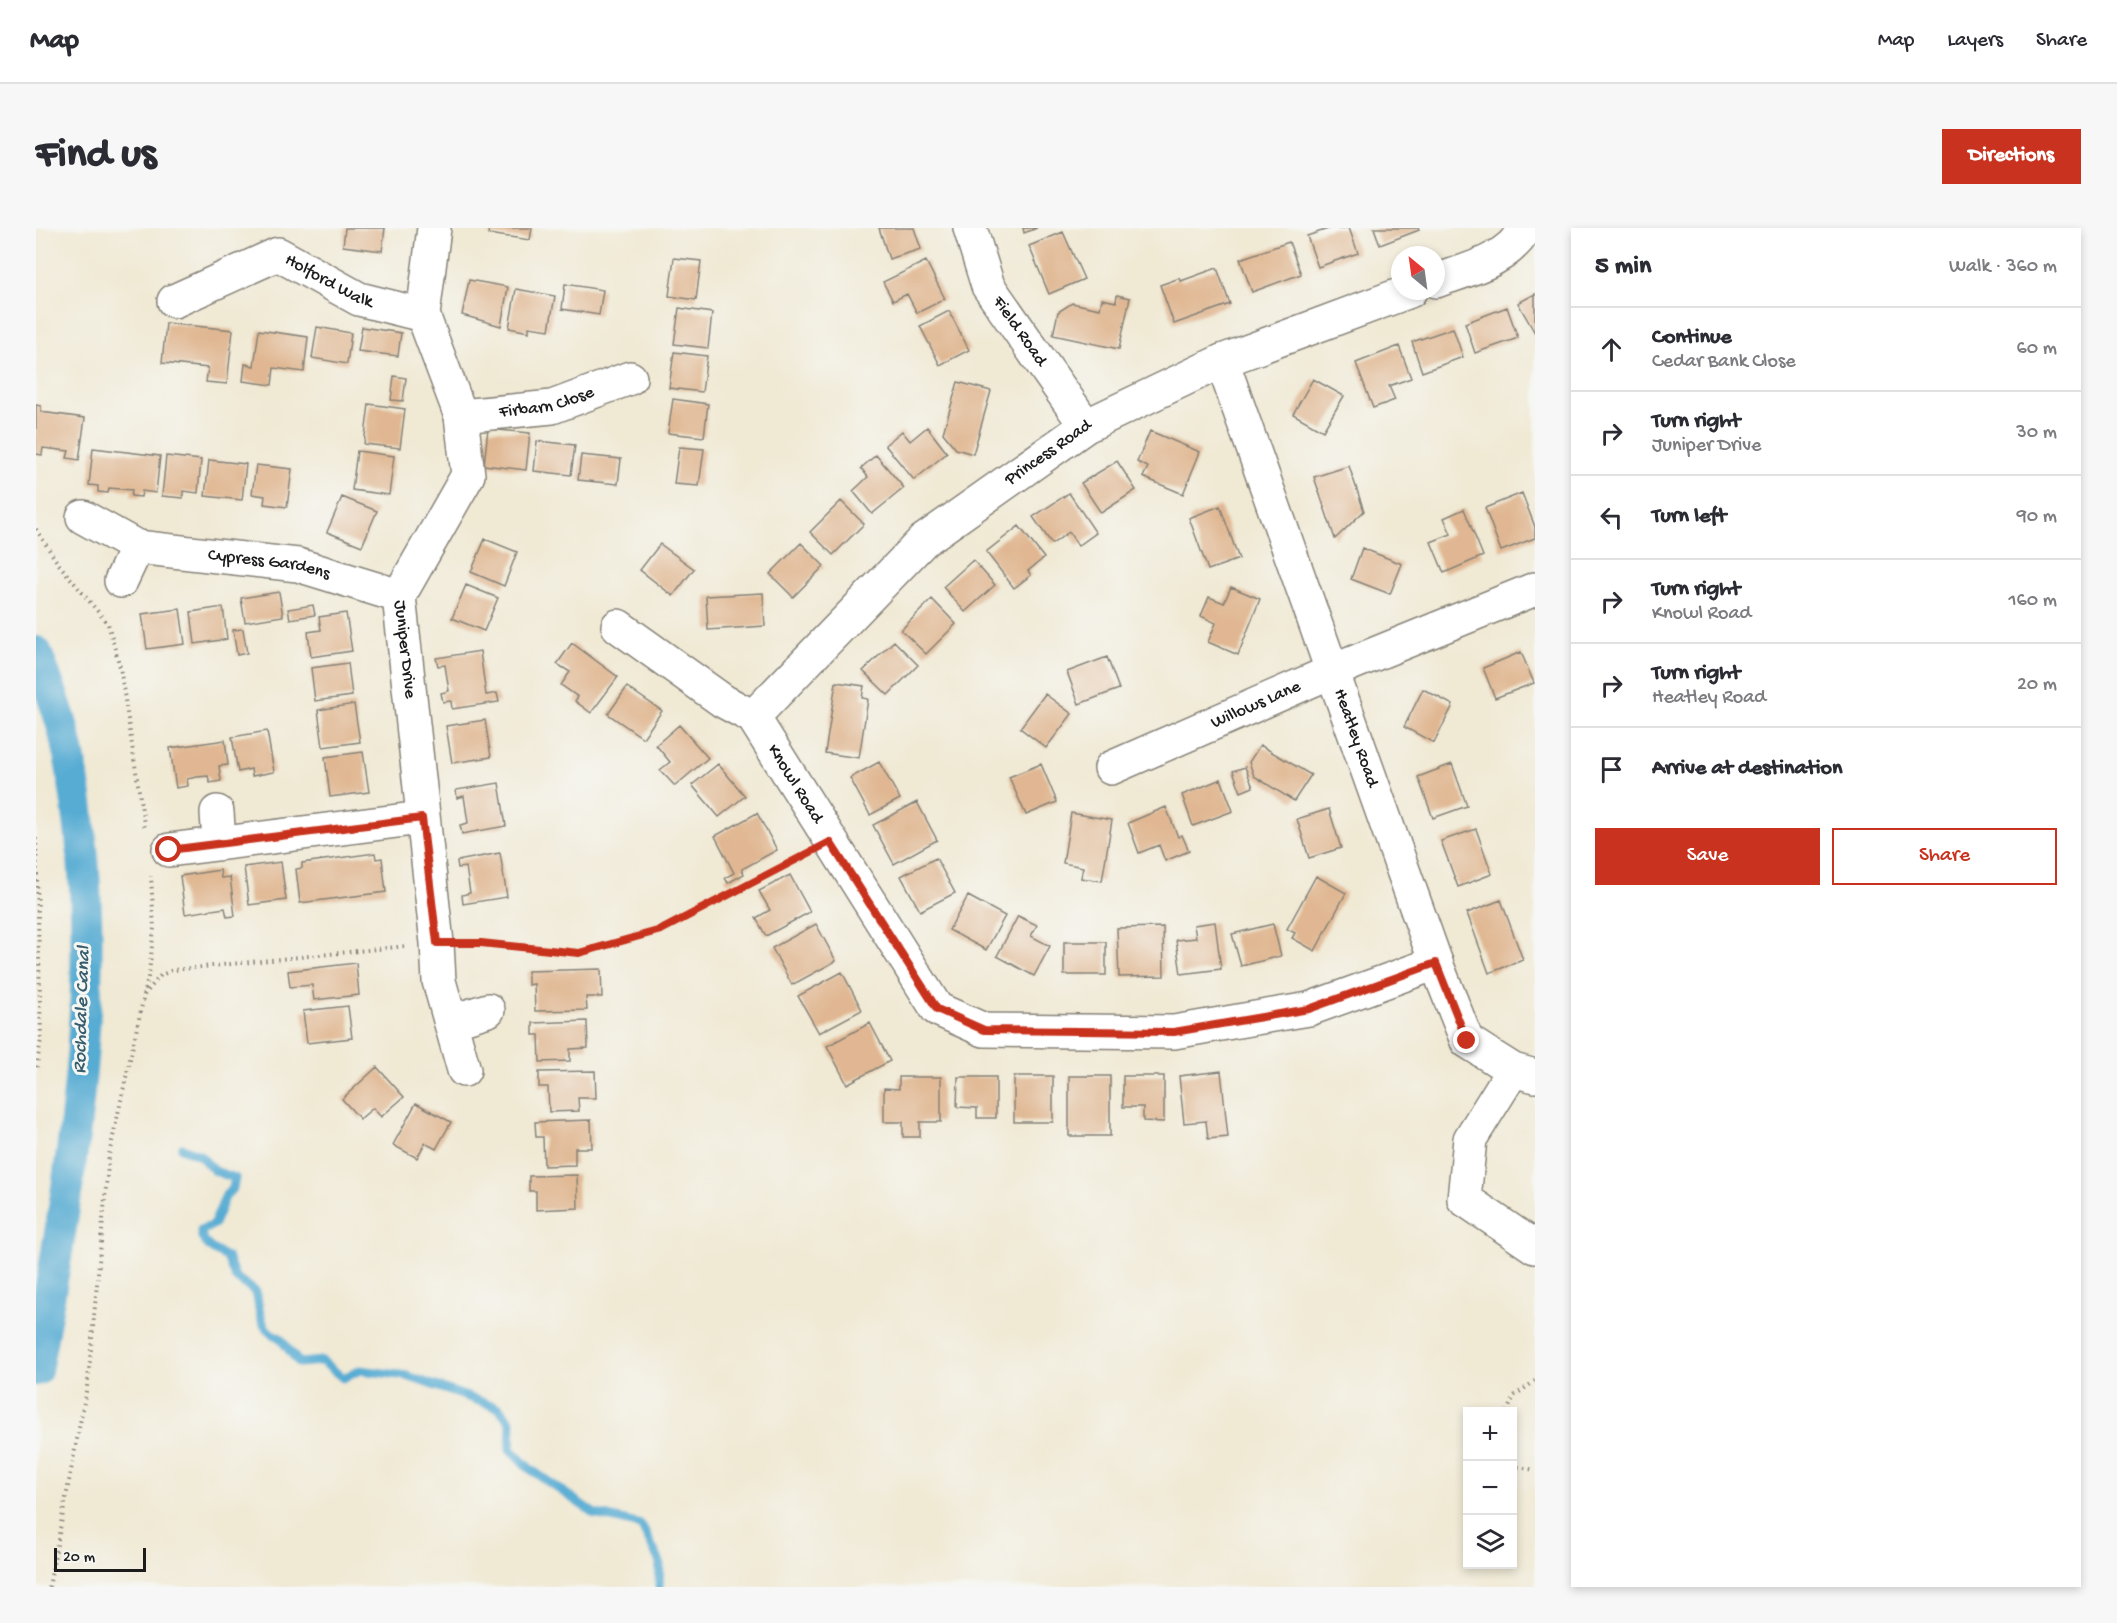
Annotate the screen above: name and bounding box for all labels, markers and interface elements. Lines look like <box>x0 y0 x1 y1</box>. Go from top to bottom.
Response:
text: Map <box>30 25 79 58</box>
text: Map <box>1878 29 1914 54</box>
text: Layers <box>1947 29 2003 54</box>
text: Share <box>2036 29 2087 54</box>
button: Directions <box>1942 129 2081 184</box>
text: Find us <box>36 132 156 181</box>
north arrow <box>1391 246 1445 300</box>
street label: Holford Walk <box>281 249 377 313</box>
text: 5 min <box>1595 252 1651 283</box>
text: Walk · 360 m <box>1949 256 2057 279</box>
street label: Field Road <box>987 291 1052 371</box>
text: Continue <box>1652 325 1732 351</box>
icon: ahead <box>1595 333 1628 366</box>
text: 60 m <box>2017 338 2057 361</box>
text: Cedar Bank Close <box>1652 351 1796 374</box>
street label: Firbarn Close <box>497 382 598 423</box>
text: Turn right <box>1652 409 1740 435</box>
street label: Princess Road <box>1000 414 1097 491</box>
icon: right <box>1595 417 1628 450</box>
text: 30 m <box>2016 422 2057 445</box>
text: Juniper Drive <box>1652 435 1761 458</box>
icon: left <box>1595 501 1628 534</box>
text: Turn left <box>1652 504 1726 530</box>
text: 90 m <box>2017 506 2057 529</box>
street label: Cypress Gardens <box>207 545 334 585</box>
text: Turn right <box>1652 577 1740 603</box>
icon: right <box>1595 585 1628 618</box>
text: 160 m <box>2008 590 2057 613</box>
street label: Juniper Drive <box>389 599 421 700</box>
text: Knowl Road <box>1652 603 1751 626</box>
text: Turn right <box>1652 661 1740 687</box>
icon: right <box>1595 669 1628 702</box>
text: 20 m <box>2017 674 2057 697</box>
street label: Willows Lane <box>1208 676 1305 734</box>
street label: Heatley Road <box>1329 686 1384 791</box>
text: Heatley Road <box>1652 687 1766 710</box>
street label: Knowl Road <box>762 740 829 828</box>
icon: arrive <box>1595 753 1628 786</box>
text: Arrive at destination <box>1652 756 1842 782</box>
button: Save <box>1595 828 1820 885</box>
button: Share <box>1832 828 2057 885</box>
route start <box>155 836 181 862</box>
water label: Rochdale Canal <box>69 944 97 1074</box>
route end <box>1453 1027 1479 1053</box>
map controls <box>1463 1407 1517 1569</box>
button: + <box>1463 1407 1517 1461</box>
button: − <box>1463 1461 1517 1515</box>
button: layers <box>1463 1515 1517 1569</box>
scale bar <box>54 1545 146 1572</box>
text: 20 m <box>63 1549 95 1568</box>

